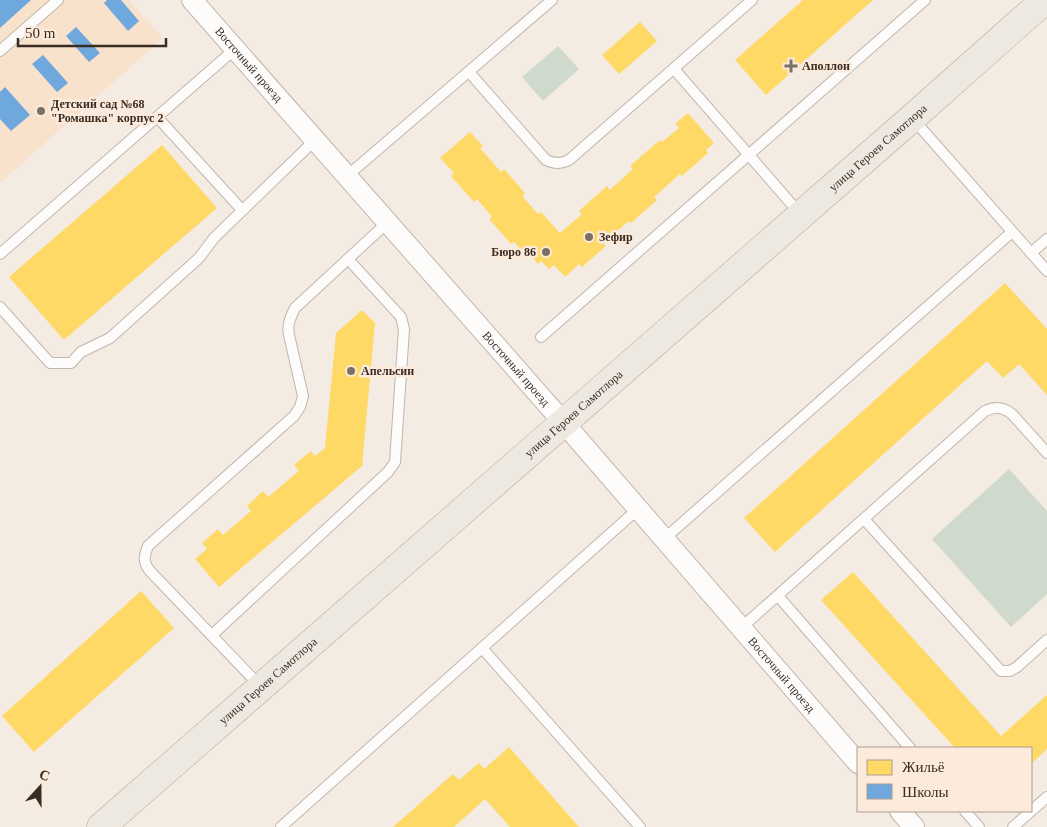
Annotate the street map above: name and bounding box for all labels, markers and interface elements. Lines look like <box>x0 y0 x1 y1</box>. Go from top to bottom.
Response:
scale bar <box>18 15 165 47</box>
street label: Восточный проезд <box>212 24 285 105</box>
text: 50 m <box>25 25 56 41</box>
marker: Аполлон <box>784 59 798 73</box>
place label: Аполлон <box>802 59 850 73</box>
place label: Детский сад №68 "Ромашка" корпус 2 <box>51 97 163 125</box>
street label: улица Героев Самотлора <box>826 101 930 194</box>
marker: Детский сад №68 "Ромашка" корпус 2 <box>35 105 47 117</box>
place label: Зефир <box>599 230 633 244</box>
marker: Зефир <box>583 231 595 243</box>
place label: Бюро 86 <box>491 245 536 259</box>
marker: Бюро 86 <box>540 246 552 258</box>
street label: Восточный проезд <box>480 328 553 409</box>
place label: Апельсин <box>361 364 414 378</box>
marker: Апельсин <box>345 365 357 377</box>
street label: улица Героев Самотлора <box>522 367 626 460</box>
street label: улица Героев Самотлора <box>216 634 320 727</box>
street label: Восточный проезд <box>745 634 818 715</box>
legend <box>857 747 1032 812</box>
text: Жильё <box>902 759 945 775</box>
north arrow <box>15 762 65 812</box>
text: С <box>37 767 52 784</box>
text: Школы <box>902 784 949 800</box>

